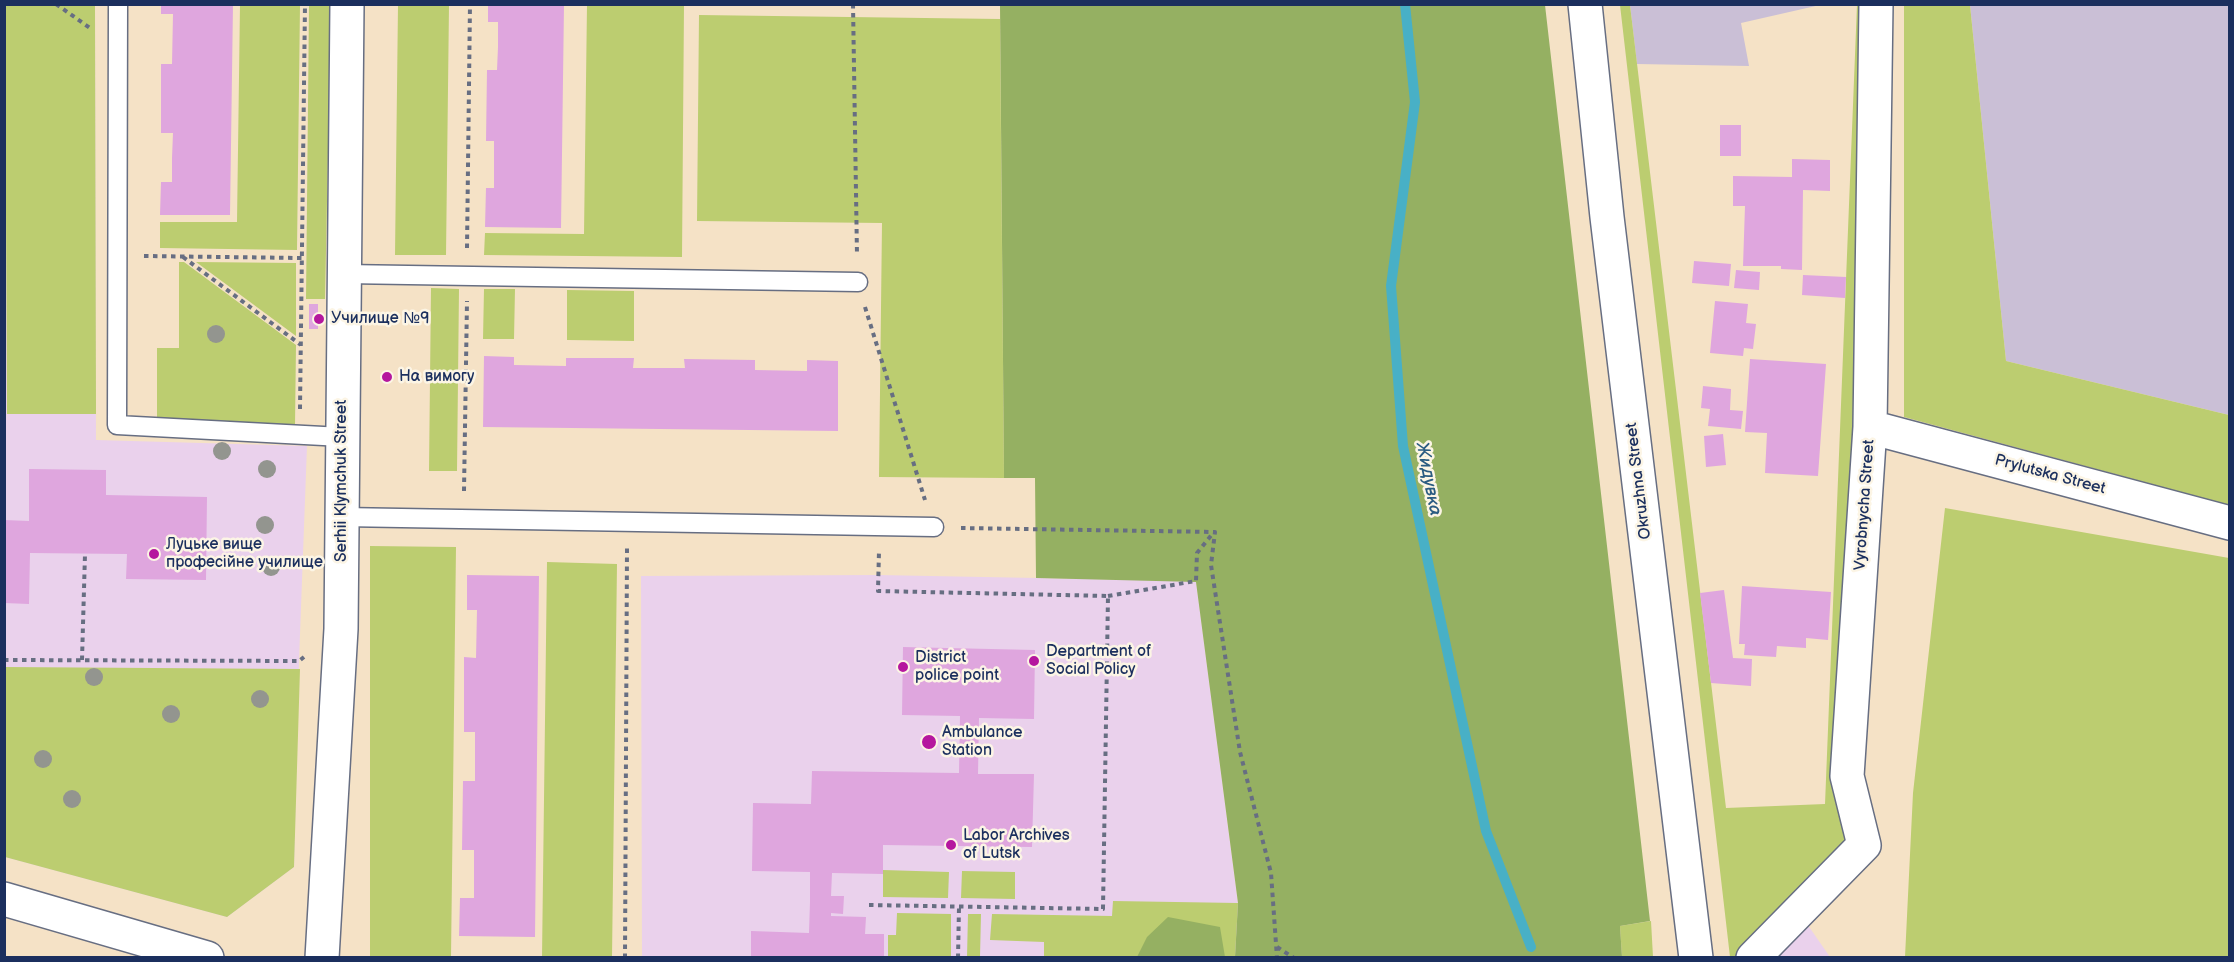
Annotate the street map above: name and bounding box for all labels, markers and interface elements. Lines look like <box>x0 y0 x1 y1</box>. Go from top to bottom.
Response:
place label: Училище №9 <box>331 309 429 329</box>
marker: Училище №9 <box>312 312 326 326</box>
place label: На вимогу <box>399 367 474 387</box>
marker: На вимогу <box>380 370 394 384</box>
street label: Serhii Klymchuk Street <box>332 400 352 562</box>
street label: Okruzhna Street <box>1622 421 1656 541</box>
street label: Vyrobnycha Street <box>1851 439 1879 571</box>
water label: Жидувка <box>1410 440 1446 518</box>
street label: Prylutska Street <box>1993 451 2107 499</box>
place label: Луцьке вище професійне училище <box>166 535 323 573</box>
marker: Луцьке вище професійне училище <box>147 547 161 561</box>
place label: Department of Social Policy <box>1046 642 1151 680</box>
place label: District police point <box>915 648 999 686</box>
marker: Department of Social Policy <box>1027 654 1041 668</box>
marker: District police point <box>896 660 910 674</box>
place label: Ambulance Station <box>942 723 1022 761</box>
marker: Ambulance Station <box>920 733 938 751</box>
place label: Labor Archives of Lutsk <box>963 826 1070 864</box>
marker: Labor Archives of Lutsk <box>944 838 958 852</box>

